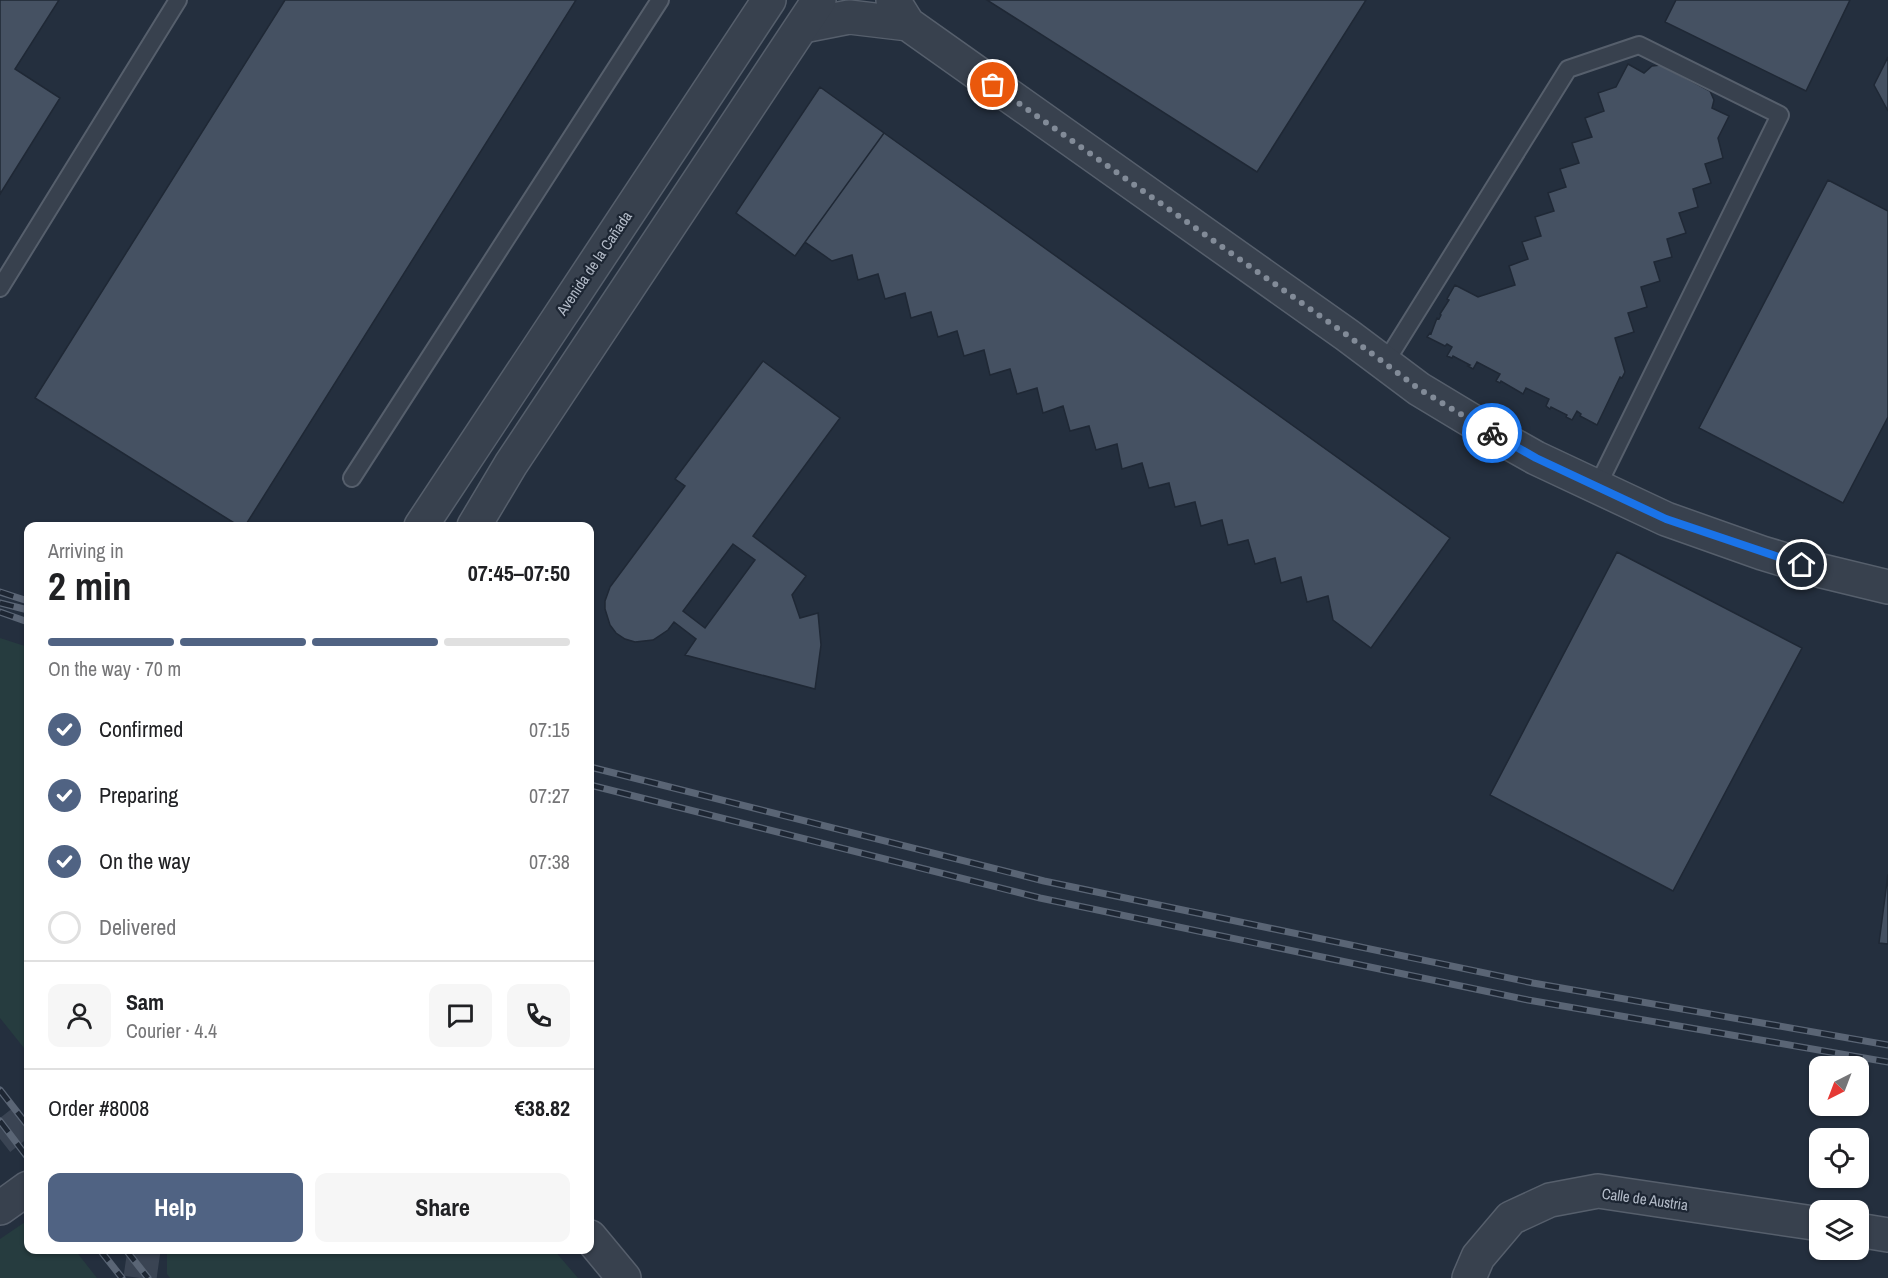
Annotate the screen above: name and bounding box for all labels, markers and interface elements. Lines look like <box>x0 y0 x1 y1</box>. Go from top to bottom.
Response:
pin <box>967 59 1018 110</box>
icon: bag <box>976 68 1009 101</box>
street label: Avenida de la Cañada <box>551 207 637 320</box>
courier <box>1462 403 1522 463</box>
icon: bike <box>1476 417 1509 450</box>
text: Arriving in <box>48 537 124 564</box>
pin <box>1776 539 1827 590</box>
icon: home <box>1785 548 1818 581</box>
text: 07:45–07:50 <box>468 558 570 588</box>
text: 2 min <box>48 560 132 612</box>
text: On the way · 70 m <box>48 655 181 682</box>
icon: check <box>48 713 81 746</box>
text: Confirmed <box>99 714 183 744</box>
text: 07:15 <box>529 716 570 743</box>
icon: check <box>48 779 81 812</box>
text: Preparing <box>99 780 178 810</box>
text: 07:27 <box>529 782 570 809</box>
icon: check <box>48 845 81 878</box>
text: On the way <box>99 846 190 876</box>
text: 07:38 <box>529 848 570 875</box>
text: Delivered <box>99 912 176 942</box>
button: person <box>48 984 111 1047</box>
button: chat <box>429 984 492 1047</box>
button: phone <box>507 984 570 1047</box>
text: Sam <box>126 987 164 1017</box>
text: Courier · 4.4 <box>126 1017 217 1044</box>
north arrow <box>1809 1056 1869 1116</box>
map controls <box>1809 1056 1869 1260</box>
text: Order #8008 <box>48 1093 149 1123</box>
text: €38.82 <box>515 1093 570 1123</box>
button: locate <box>1809 1128 1869 1188</box>
button: Help <box>48 1173 303 1242</box>
button: Share <box>315 1173 570 1242</box>
street label: Calle de Austria <box>1601 1183 1690 1215</box>
button: layers <box>1809 1200 1869 1260</box>

